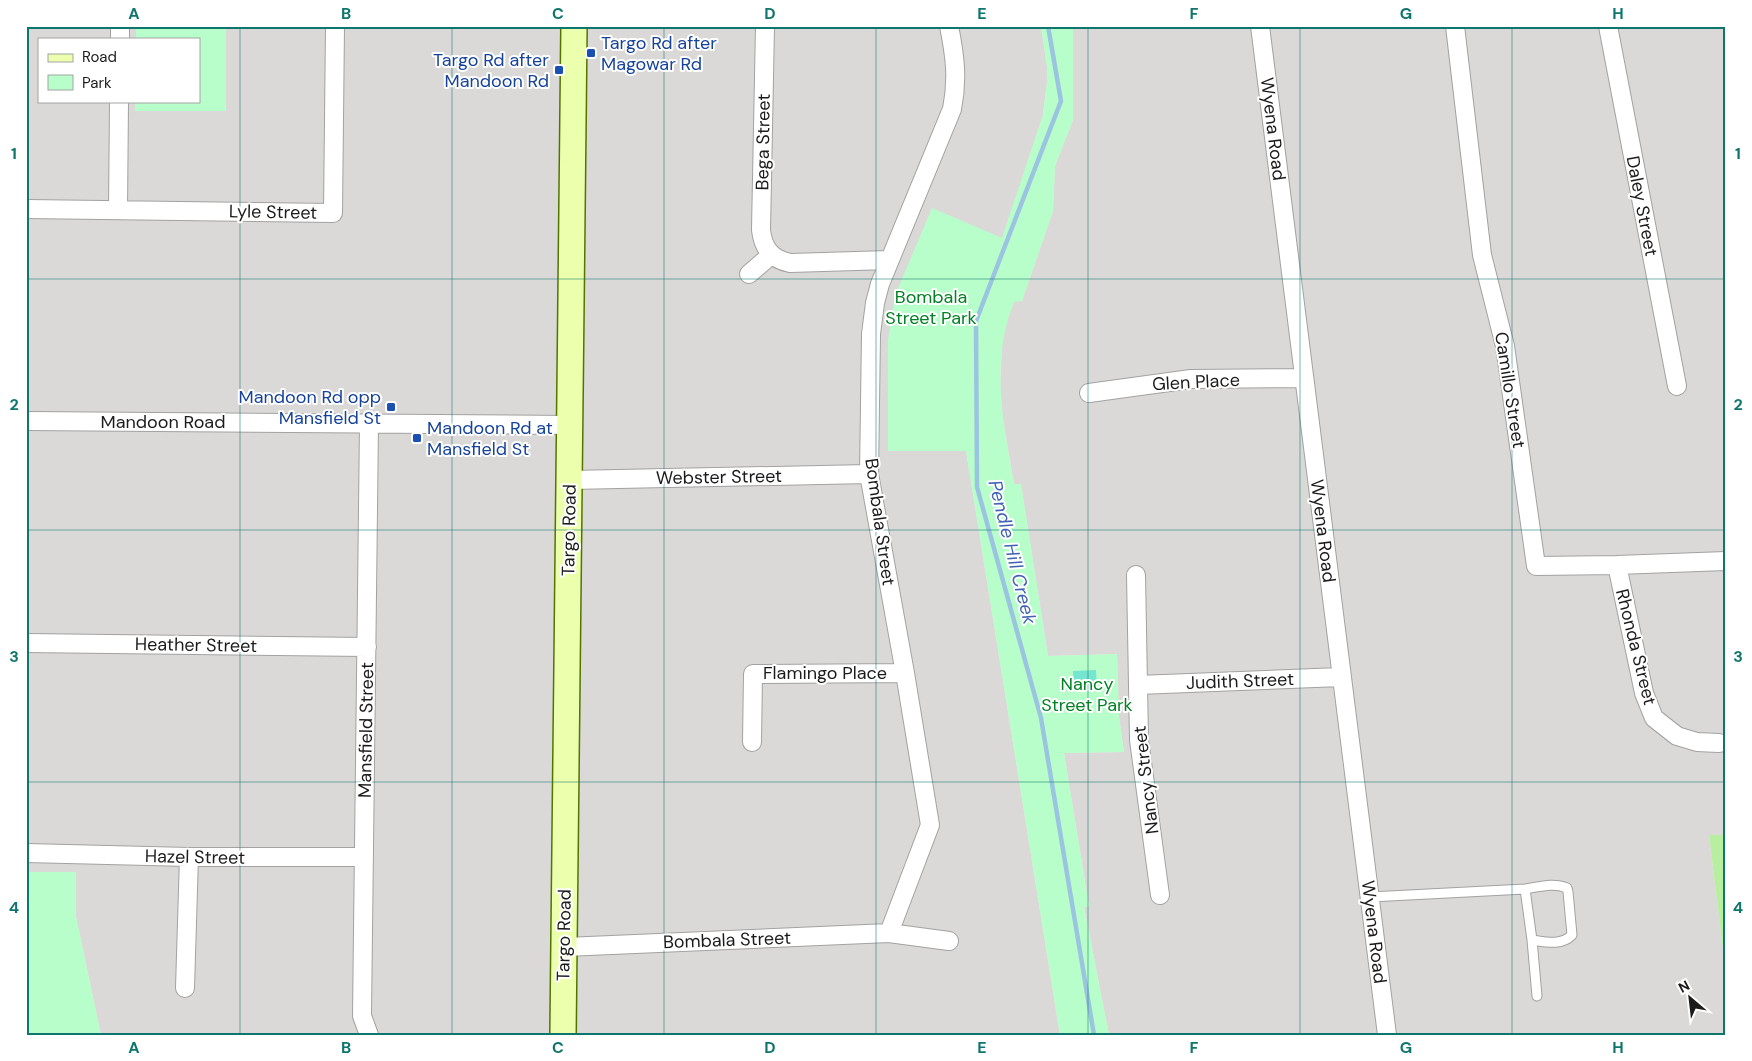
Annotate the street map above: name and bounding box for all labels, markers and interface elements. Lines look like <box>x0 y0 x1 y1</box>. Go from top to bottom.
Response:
text: A <box>128 3 140 24</box>
text: B <box>341 3 351 24</box>
text: C <box>552 3 564 24</box>
text: D <box>764 3 776 24</box>
text: E <box>977 3 987 24</box>
text: F <box>1190 3 1199 24</box>
text: G <box>1400 3 1412 24</box>
text: H <box>1612 3 1624 24</box>
place label: Targo Rd after Magowar Rd <box>601 31 717 76</box>
legend <box>38 38 200 102</box>
text: Road <box>82 47 117 67</box>
marker: Targo Rd after Magowar Rd <box>585 47 597 59</box>
place label: Targo Rd after Mandoon Rd <box>433 48 549 93</box>
marker: Targo Rd after Mandoon Rd <box>553 64 565 76</box>
text: Park <box>82 73 112 93</box>
street label: Wyena Road <box>1255 76 1291 182</box>
street label: Bega Street <box>750 93 776 191</box>
text: 1 <box>11 143 17 164</box>
text: 1 <box>1735 143 1741 164</box>
street label: Daley Street <box>1621 154 1663 258</box>
street label: Lyle Street <box>229 199 317 225</box>
park label: Bombala Street Park <box>885 285 977 330</box>
street label: Camillo Street <box>1489 330 1531 450</box>
street label: Glen Place <box>1152 368 1240 396</box>
place label: Mandoon Rd opp Mansfield St <box>239 385 381 430</box>
text: 2 <box>9 394 19 415</box>
text: 2 <box>1733 394 1743 415</box>
marker: Mandoon Rd opp Mansfield St <box>385 401 397 413</box>
street label: Mandoon Road <box>101 410 225 434</box>
place label: Mandoon Rd at Mansfield St <box>427 416 553 461</box>
marker: Mandoon Rd at Mansfield St <box>411 432 423 444</box>
street label: Bombala Street <box>859 457 901 587</box>
street label: Webster Street <box>656 464 782 490</box>
water label: Pendle Hill Creek <box>982 477 1043 627</box>
street label: Wyena Road <box>1305 478 1341 584</box>
street label: Targo Road <box>556 484 582 576</box>
street label: Rhonda Street <box>1610 586 1662 708</box>
street label: Heather Street <box>135 632 257 658</box>
text: 3 <box>9 646 19 667</box>
text: 3 <box>1733 646 1743 667</box>
street label: Flamingo Place <box>763 661 887 685</box>
street label: Mansfield Street <box>353 662 379 798</box>
street label: Judith Street <box>1186 667 1294 695</box>
park label: Nancy Street Park <box>1041 672 1133 717</box>
street label: Nancy Street <box>1127 725 1165 835</box>
street label: Hazel Street <box>145 844 245 870</box>
street label: Wyena Road <box>1356 879 1392 985</box>
street label: Targo Road <box>551 889 577 981</box>
text: 4 <box>9 897 19 918</box>
text: 4 <box>1733 897 1743 918</box>
street label: Bombala Street <box>663 926 791 954</box>
north arrow <box>1664 974 1714 1024</box>
text: N <box>1675 976 1693 997</box>
text: A <box>128 1037 140 1058</box>
text: B <box>341 1037 351 1058</box>
text: C <box>552 1037 564 1058</box>
text: D <box>764 1037 776 1058</box>
text: E <box>977 1037 987 1058</box>
text: F <box>1190 1037 1199 1058</box>
text: G <box>1400 1037 1412 1058</box>
text: H <box>1612 1037 1624 1058</box>

